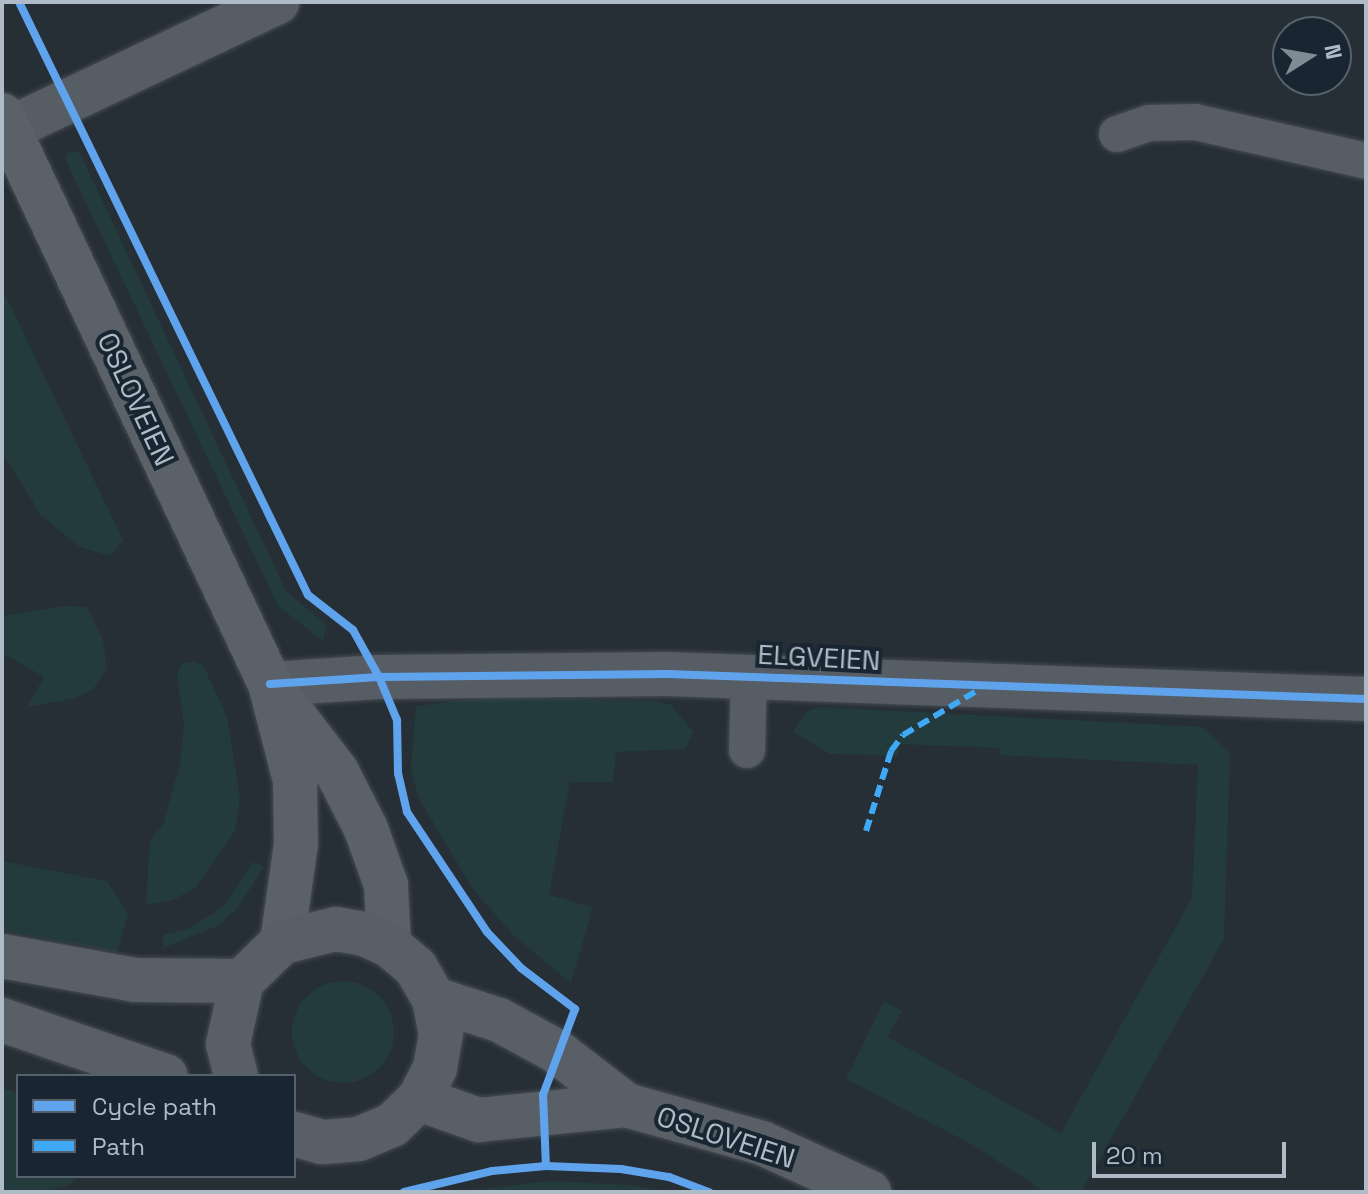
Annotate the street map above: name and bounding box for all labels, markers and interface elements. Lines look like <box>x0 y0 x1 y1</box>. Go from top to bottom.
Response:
north arrow <box>1272 16 1352 96</box>
text: N <box>1318 42 1349 62</box>
street label: OSLOVEIEN <box>91 327 181 471</box>
street label: ELGVEIEN <box>757 637 881 677</box>
legend <box>16 1074 296 1178</box>
text: Cycle path <box>92 1091 217 1122</box>
street label: OSLOVEIEN <box>653 1099 799 1175</box>
scale bar <box>1096 1126 1290 1176</box>
text: Path <box>92 1131 145 1162</box>
text: 20 m <box>1106 1140 1163 1171</box>

